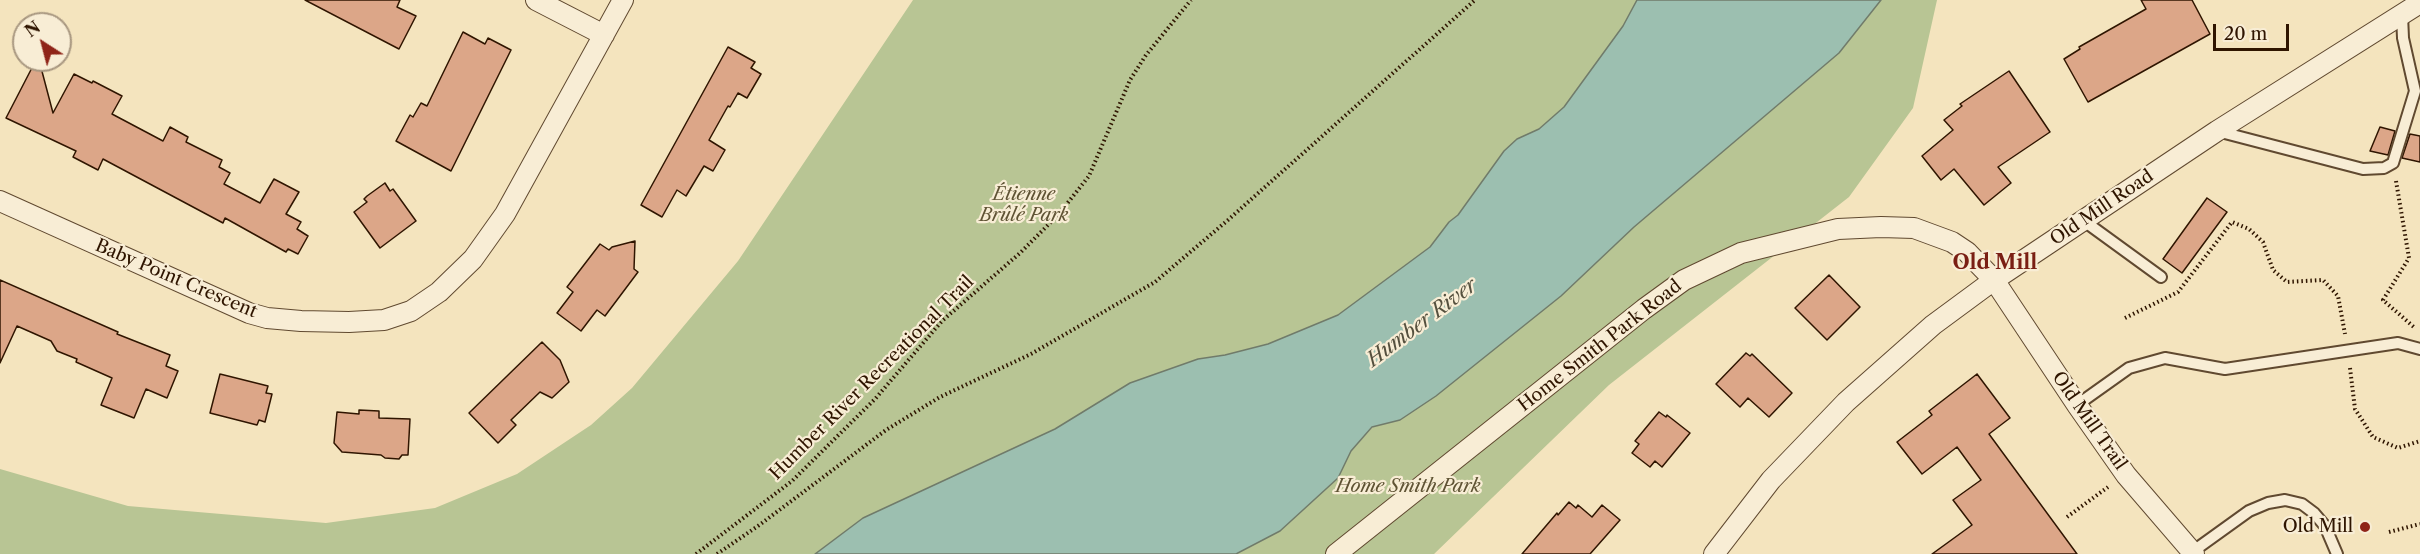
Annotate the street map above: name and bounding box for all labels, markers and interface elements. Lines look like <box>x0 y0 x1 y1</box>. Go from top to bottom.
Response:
north arrow <box>12 12 72 72</box>
scale bar <box>2216 12 2292 50</box>
text: N <box>21 17 44 41</box>
text: 20 m <box>2224 23 2267 45</box>
street label: Old Mill Road <box>2046 166 2158 250</box>
park label: Étienne Brûlé Park <box>980 184 1068 226</box>
street label: Baby Point Crescent <box>92 235 260 323</box>
district label: Old Mill <box>1953 251 2037 275</box>
street label: Humber River Recreational Trail <box>765 271 979 485</box>
water label: Humber River <box>1362 274 1482 372</box>
street label: Home Smith Park Road <box>1514 275 1686 417</box>
street label: Old Mill Trail <box>2047 368 2131 474</box>
park label: Home Smith Park <box>1336 476 1480 498</box>
place label: Old Mill <box>2283 516 2353 538</box>
marker: Old Mill <box>2358 520 2372 534</box>

